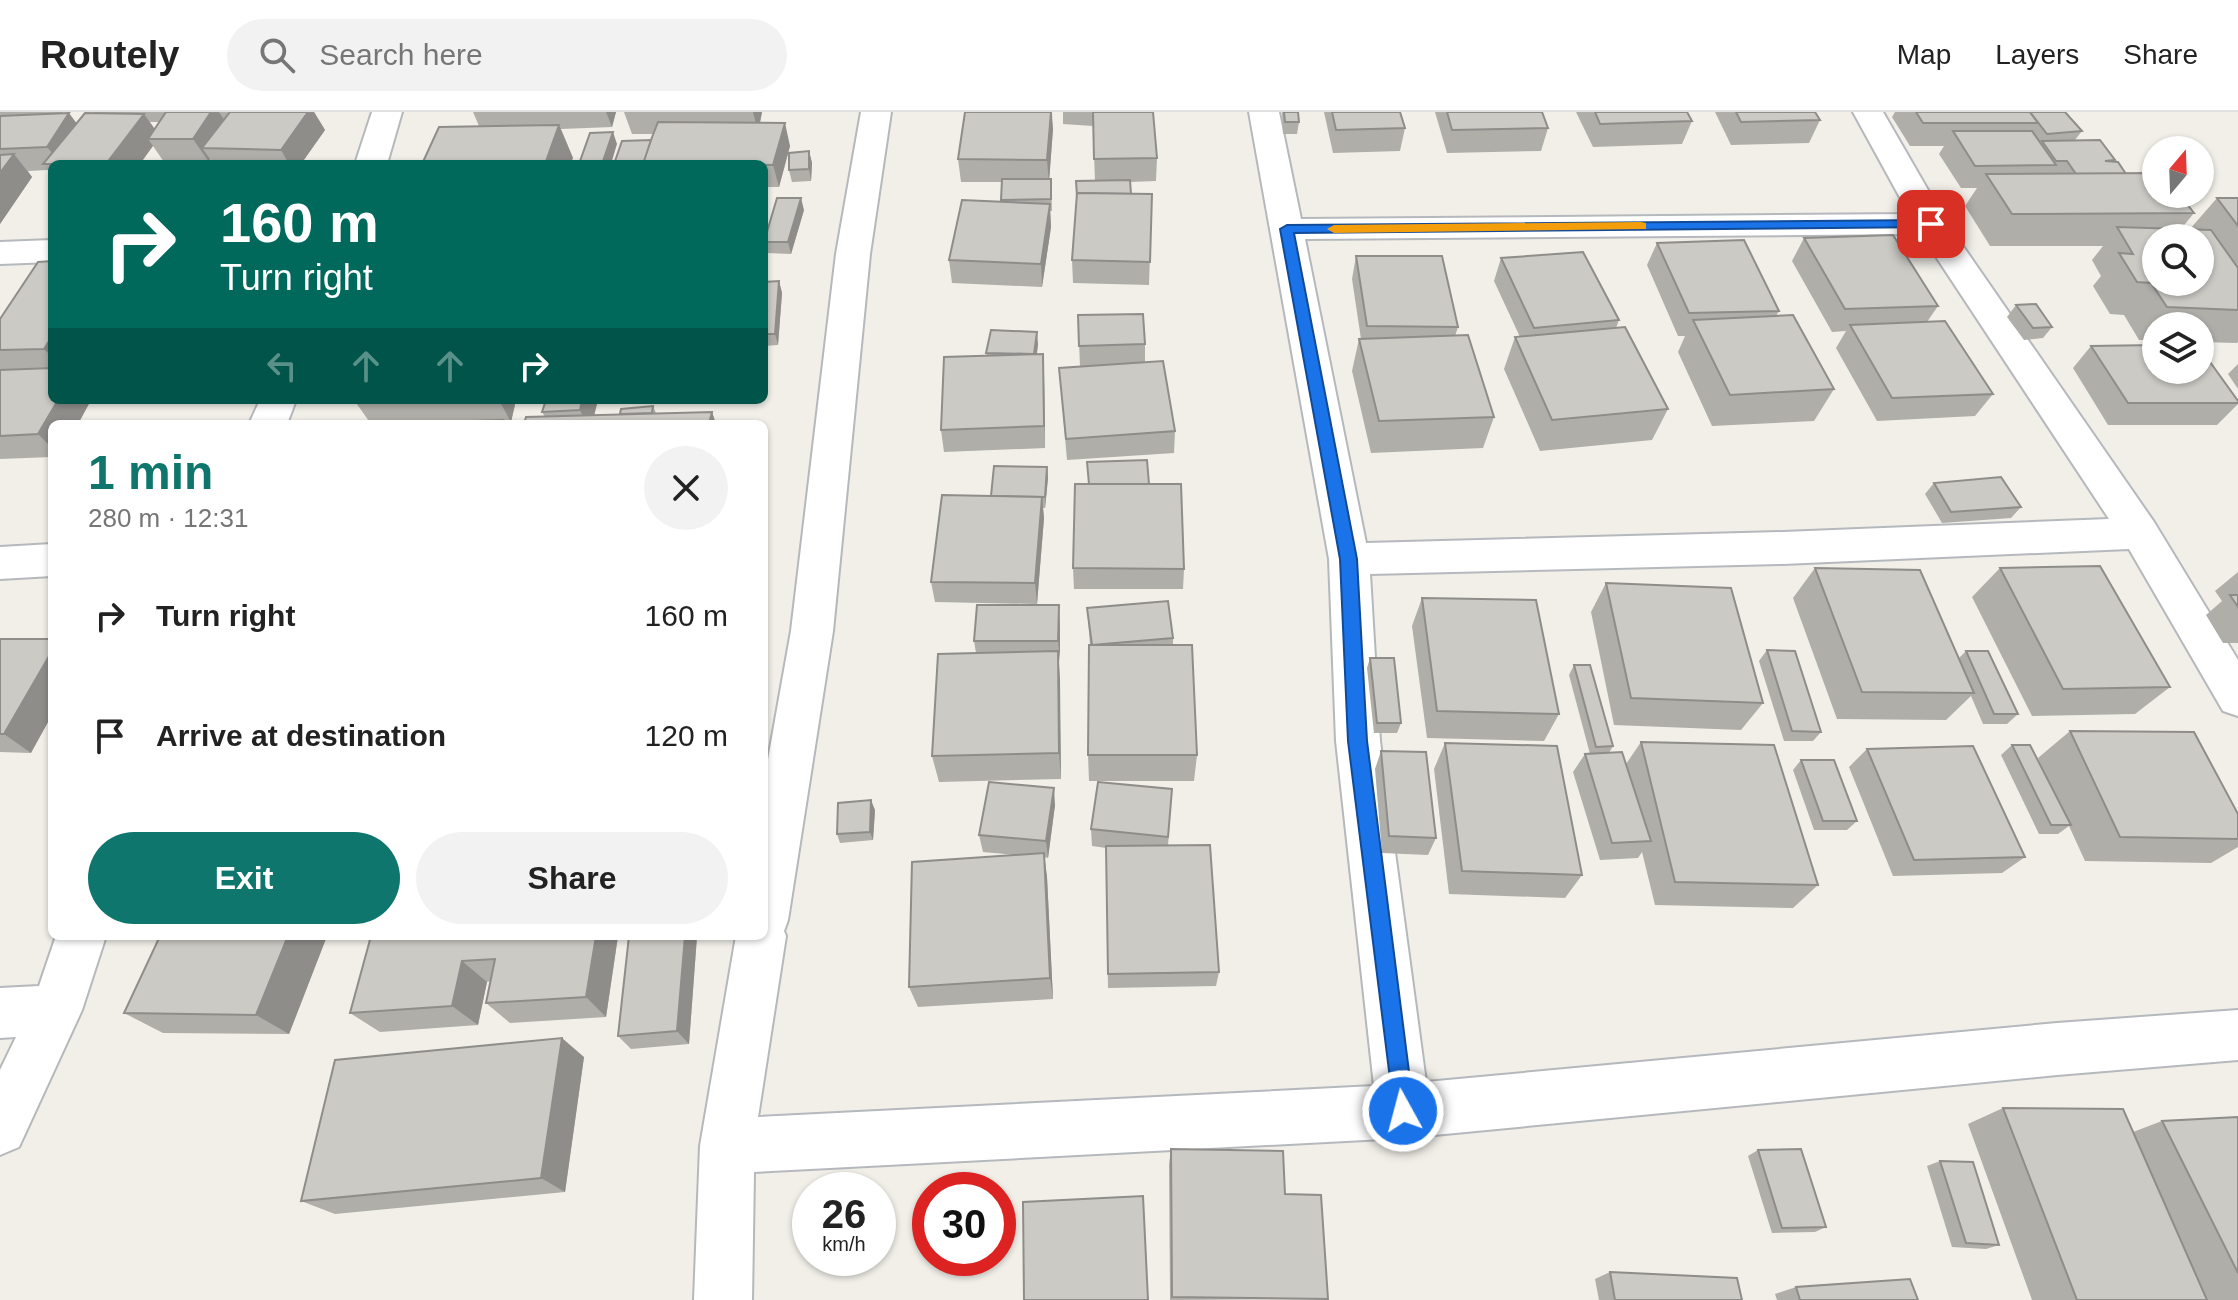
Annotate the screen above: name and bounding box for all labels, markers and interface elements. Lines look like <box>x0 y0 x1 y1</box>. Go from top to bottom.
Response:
search box <box>227 19 787 91</box>
icon: search <box>255 33 299 77</box>
text: Routely <box>40 34 179 76</box>
text: Search here <box>319 38 483 71</box>
text: Map <box>1897 39 1951 70</box>
text: Layers <box>1995 39 2079 70</box>
text: Share <box>2123 39 2198 70</box>
north arrow <box>2142 136 2214 208</box>
map controls <box>2142 136 2214 384</box>
pin <box>1897 190 1965 258</box>
text: 160 m <box>220 191 379 254</box>
icon: right <box>88 192 192 296</box>
icon: arrive <box>1909 202 1953 246</box>
button: search <box>2142 224 2214 296</box>
text: Turn right <box>220 257 373 298</box>
button: layers <box>2142 312 2214 384</box>
icon: left <box>260 344 304 388</box>
icon: ahead <box>344 344 388 388</box>
icon: ahead <box>428 344 472 388</box>
icon: right <box>512 344 556 388</box>
text: 1 min <box>88 446 213 499</box>
button: close <box>644 446 728 530</box>
text: 280 m · 12:31 <box>88 503 248 533</box>
icon: right <box>88 594 132 638</box>
text: Turn right <box>156 599 295 632</box>
text: 160 m <box>645 599 728 632</box>
icon: arrive <box>88 714 132 758</box>
text: Arrive at destination <box>156 719 446 752</box>
text: 120 m <box>645 719 728 752</box>
button: Exit <box>88 832 400 924</box>
button: Share <box>416 832 728 924</box>
position arrow <box>1361 1069 1445 1153</box>
speed limit sign: 30 <box>912 1172 1016 1276</box>
text: 26 <box>822 1192 866 1236</box>
text: km/h <box>822 1233 866 1255</box>

